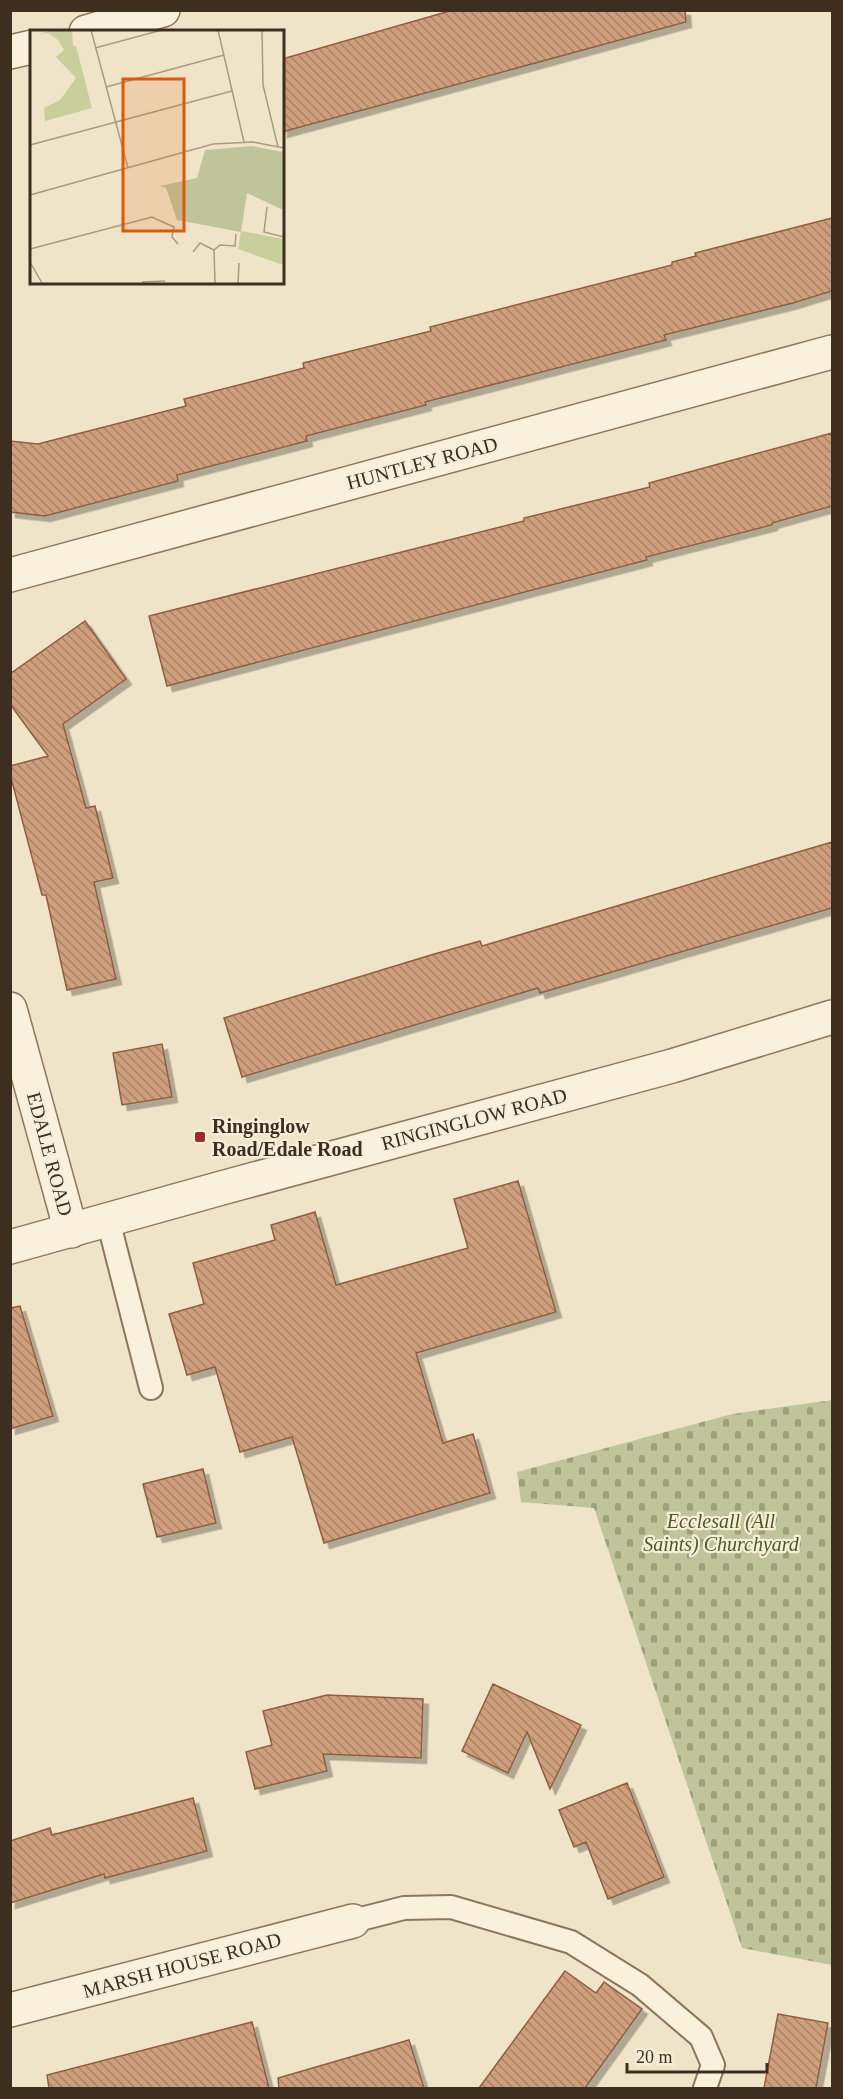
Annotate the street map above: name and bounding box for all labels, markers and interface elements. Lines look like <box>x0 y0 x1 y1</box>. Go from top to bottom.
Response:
inset map <box>30 30 284 284</box>
street label: HUNTLEY ROAD <box>344 432 500 494</box>
street label: RINGINGLOW ROAD <box>379 1084 569 1154</box>
street label: EDALE ROAD <box>23 1090 77 1218</box>
place label: Ringinglow Road/Edale Road <box>212 1115 363 1160</box>
marker: Ringinglow Road/Edale Road <box>193 1130 207 1144</box>
park label: Ecclesall (All Saints) Churchyard <box>643 1510 800 1556</box>
street label: MARSH HOUSE ROAD <box>80 1928 284 2002</box>
scale bar <box>627 2036 766 2074</box>
text: 20 m <box>636 2047 673 2067</box>

